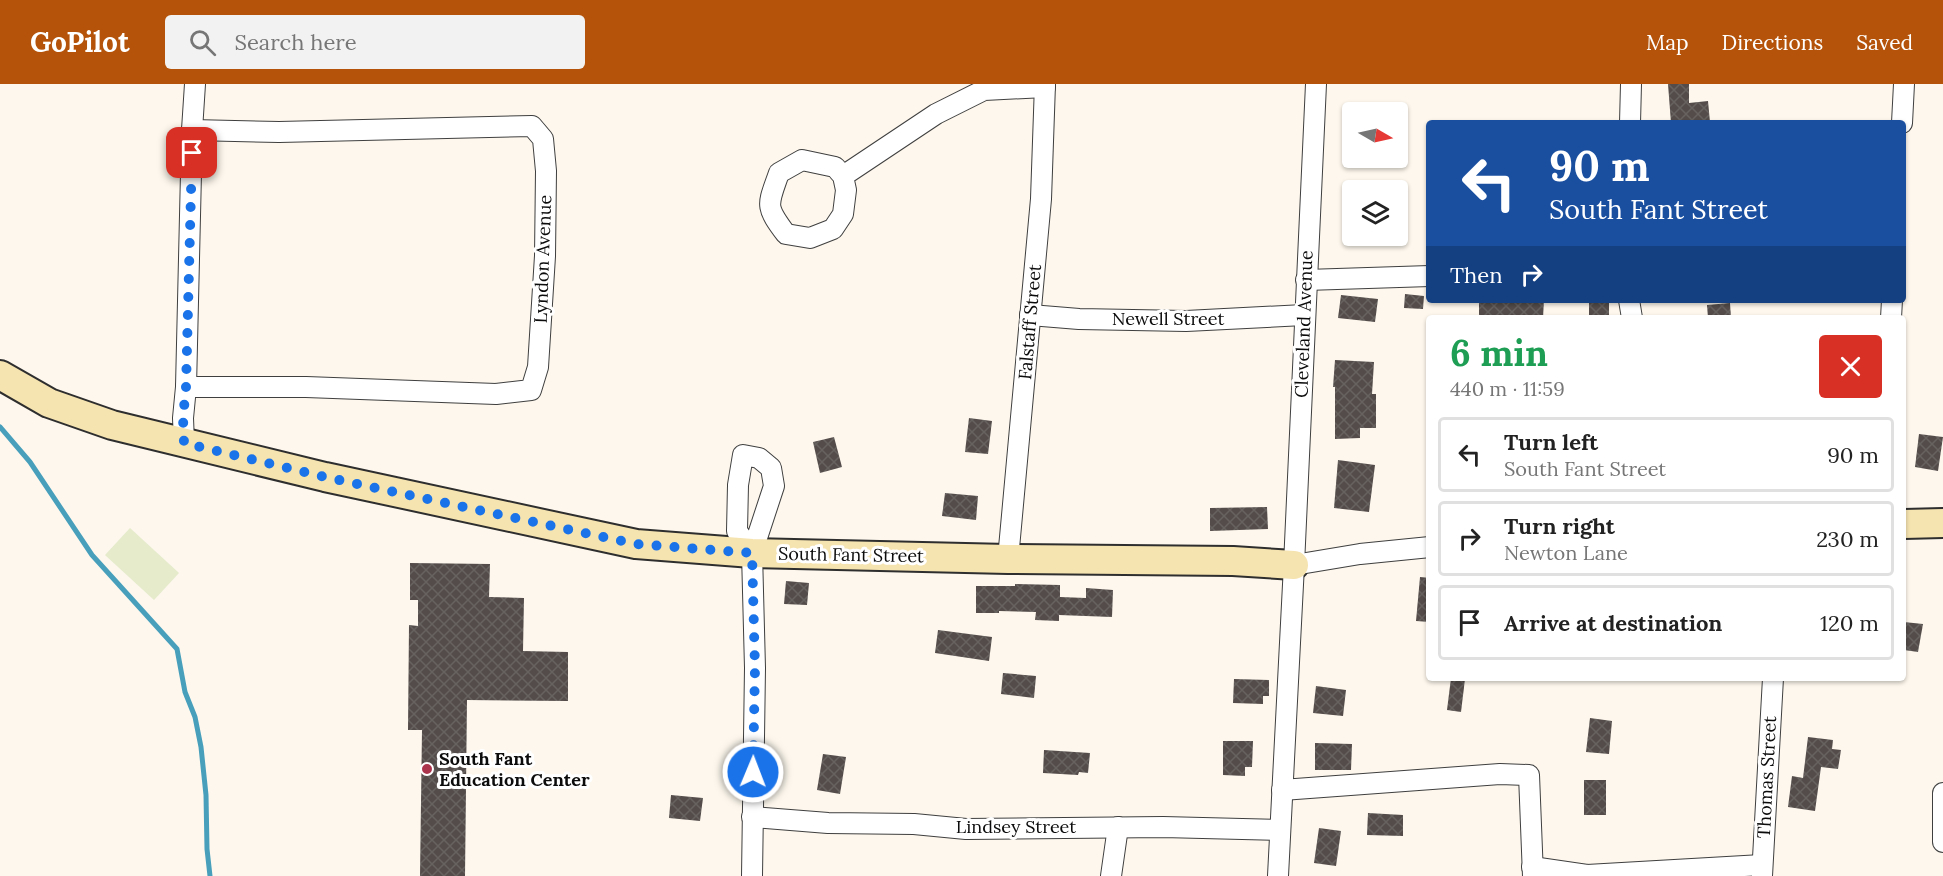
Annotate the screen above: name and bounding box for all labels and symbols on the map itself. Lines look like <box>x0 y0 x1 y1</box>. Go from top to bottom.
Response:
north arrow <box>1342 102 1408 168</box>
pin <box>166 127 217 178</box>
street label: Lyndon Avenue <box>529 194 556 324</box>
street label: Cleveland Avenue <box>1289 250 1318 398</box>
street label: Falstaff Street <box>1013 263 1046 381</box>
street label: Newell Street <box>1112 307 1224 330</box>
street label: South Fant Street <box>778 542 924 567</box>
street label: Thomas Street <box>1752 715 1781 839</box>
position arrow <box>721 740 785 804</box>
place label: South Fant Education Center <box>439 747 590 791</box>
marker: South Fant Education Center <box>420 762 434 776</box>
street label: Lindsey Street <box>956 815 1076 838</box>

